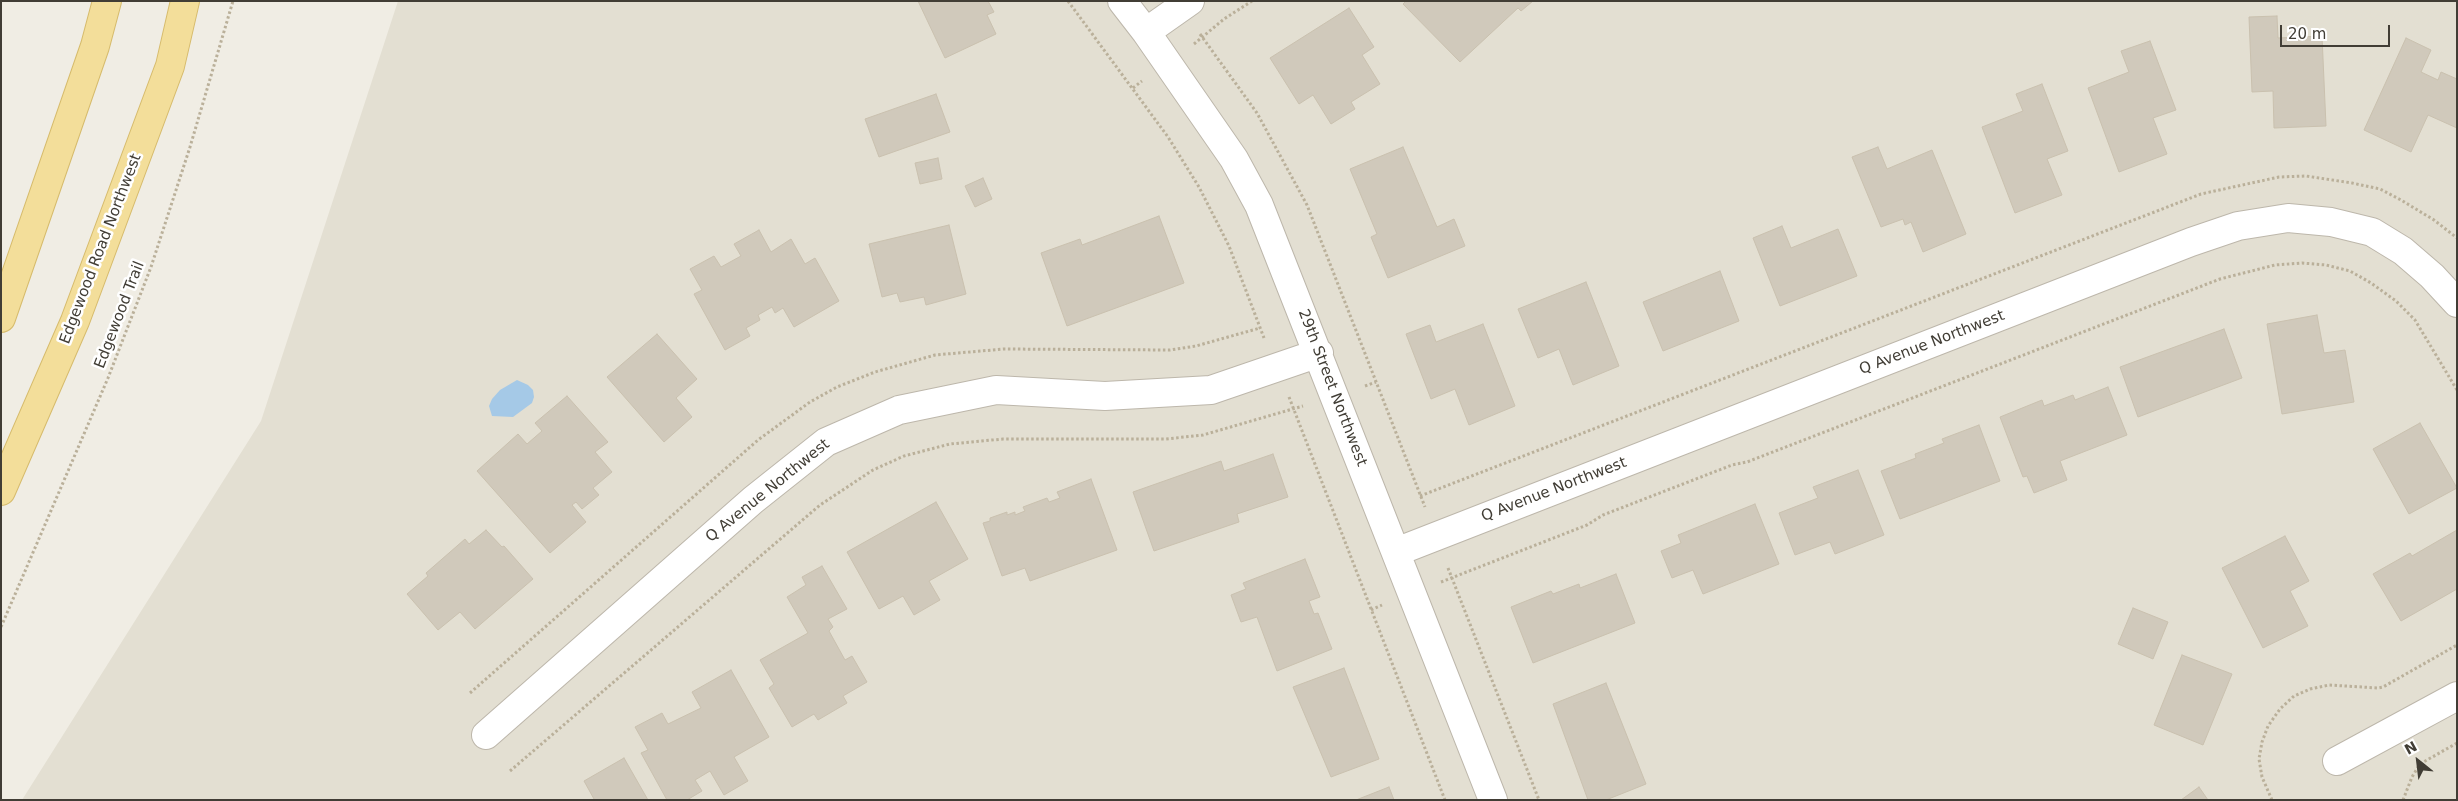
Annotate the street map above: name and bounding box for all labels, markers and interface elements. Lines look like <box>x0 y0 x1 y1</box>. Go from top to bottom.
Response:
scale bar <box>2283 15 2393 47</box>
text: 20 m <box>2288 25 2326 43</box>
street label: Edgewood Road Northwest <box>56 151 146 347</box>
street label: Edgewood Trail <box>91 259 149 371</box>
street label: 29th Street Northwest <box>1294 307 1370 469</box>
street label: Q Avenue Northwest <box>1857 307 2007 379</box>
street label: Q Avenue Northwest <box>702 435 834 547</box>
street label: Q Avenue Northwest <box>1479 454 1629 526</box>
north arrow <box>2393 736 2443 786</box>
text: N <box>2402 738 2420 758</box>

